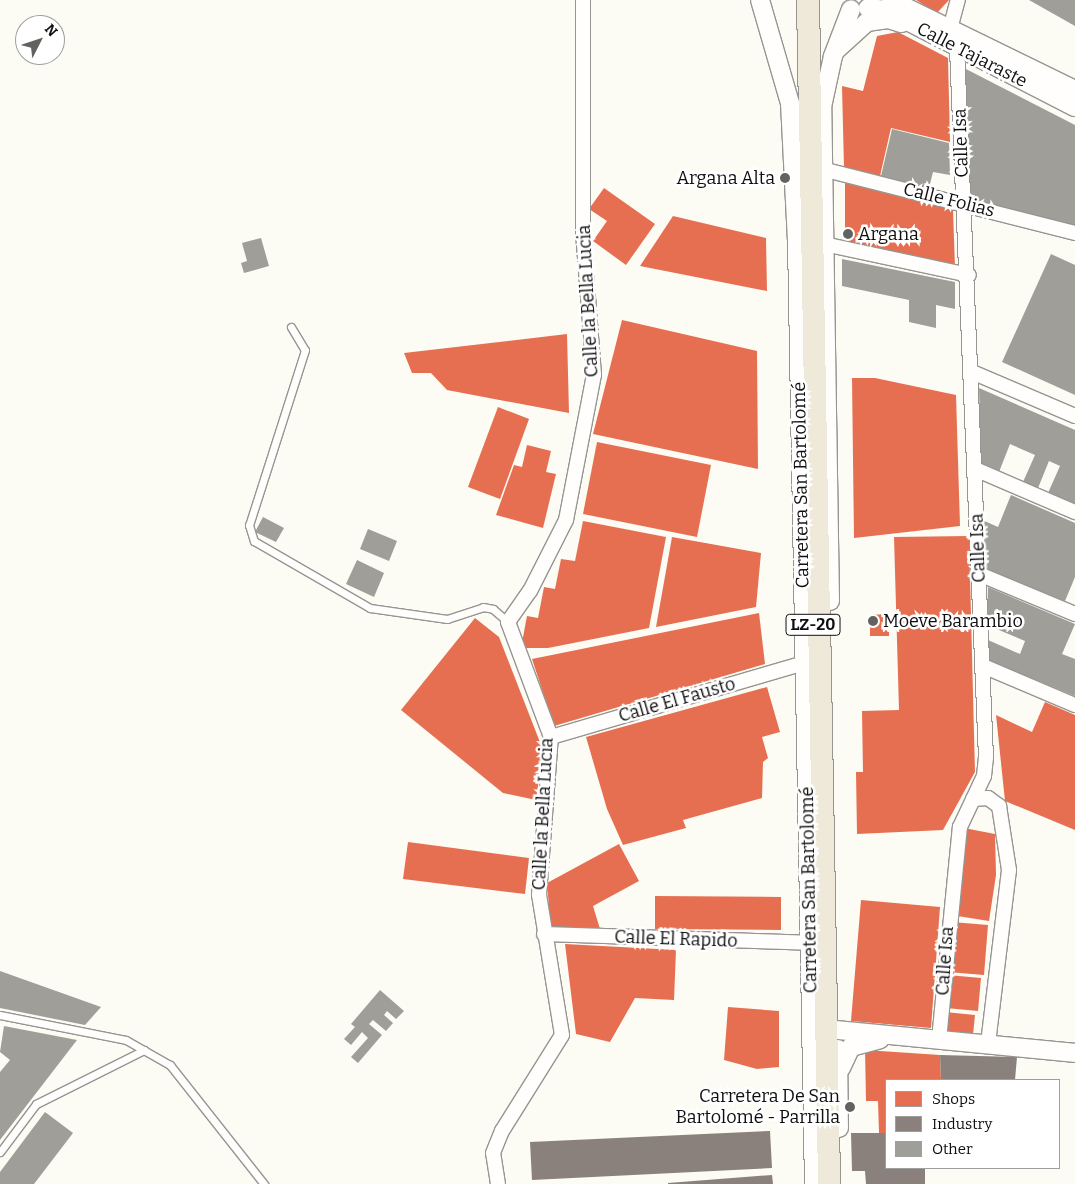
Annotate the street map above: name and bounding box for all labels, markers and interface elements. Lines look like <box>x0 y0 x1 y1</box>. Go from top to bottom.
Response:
north arrow <box>15 15 65 65</box>
street label: Calle Tajaraste <box>913 18 1031 92</box>
text: N <box>41 21 61 40</box>
street label: Calle Isa <box>949 108 973 178</box>
place label: Argana Alta <box>677 167 775 189</box>
marker: Argana Alta <box>779 172 791 184</box>
street label: Calle Folias <box>901 178 997 222</box>
place label: Argana <box>858 223 919 245</box>
street label: Calle la Bella Lucia <box>573 224 603 378</box>
marker: Argana <box>842 228 854 240</box>
street label: Carretera San Bartolomé <box>788 382 814 588</box>
street label: Calle Isa <box>966 513 990 583</box>
place label: Moeve Barambio <box>883 610 1023 632</box>
road number: LZ-20 <box>786 612 840 638</box>
marker: Moeve Barambio <box>867 615 879 627</box>
street label: Calle El Fausto <box>616 673 738 727</box>
street label: Calle la Bella Lucia <box>528 737 558 891</box>
street label: Carretera San Bartolomé <box>796 787 822 993</box>
street label: Calle El Rapido <box>614 926 738 952</box>
street label: Calle Isa <box>932 926 958 996</box>
legend <box>885 1079 1060 1169</box>
place label: Carretera De San Bartolomé - Parrilla <box>675 1086 840 1128</box>
text: Shops <box>932 1090 975 1108</box>
marker: Carretera De San Bartolomé - Parrilla <box>844 1101 856 1113</box>
text: Industry <box>932 1115 992 1133</box>
text: Other <box>932 1140 973 1158</box>

